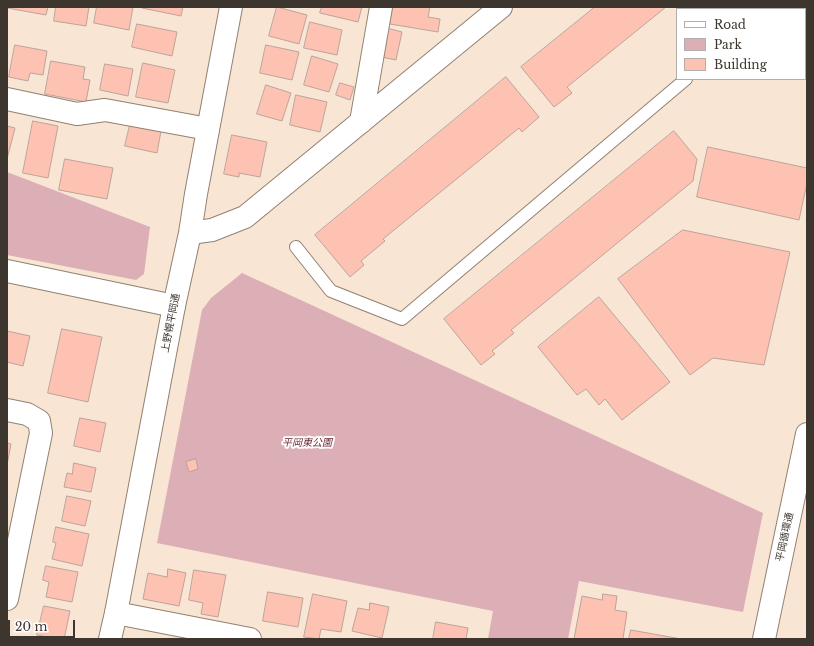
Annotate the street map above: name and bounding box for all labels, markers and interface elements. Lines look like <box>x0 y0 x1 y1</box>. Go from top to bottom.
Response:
legend <box>676 8 806 80</box>
text: Road <box>714 17 746 32</box>
text: Park <box>714 37 742 52</box>
text: Building <box>714 57 767 72</box>
street label: 上野幌平岡通 <box>159 292 183 354</box>
park label: 平岡東公園 <box>282 437 332 449</box>
street label: 平岡循環通 <box>774 511 796 563</box>
scale bar <box>10 612 77 638</box>
text: 20 m <box>15 619 47 634</box>

